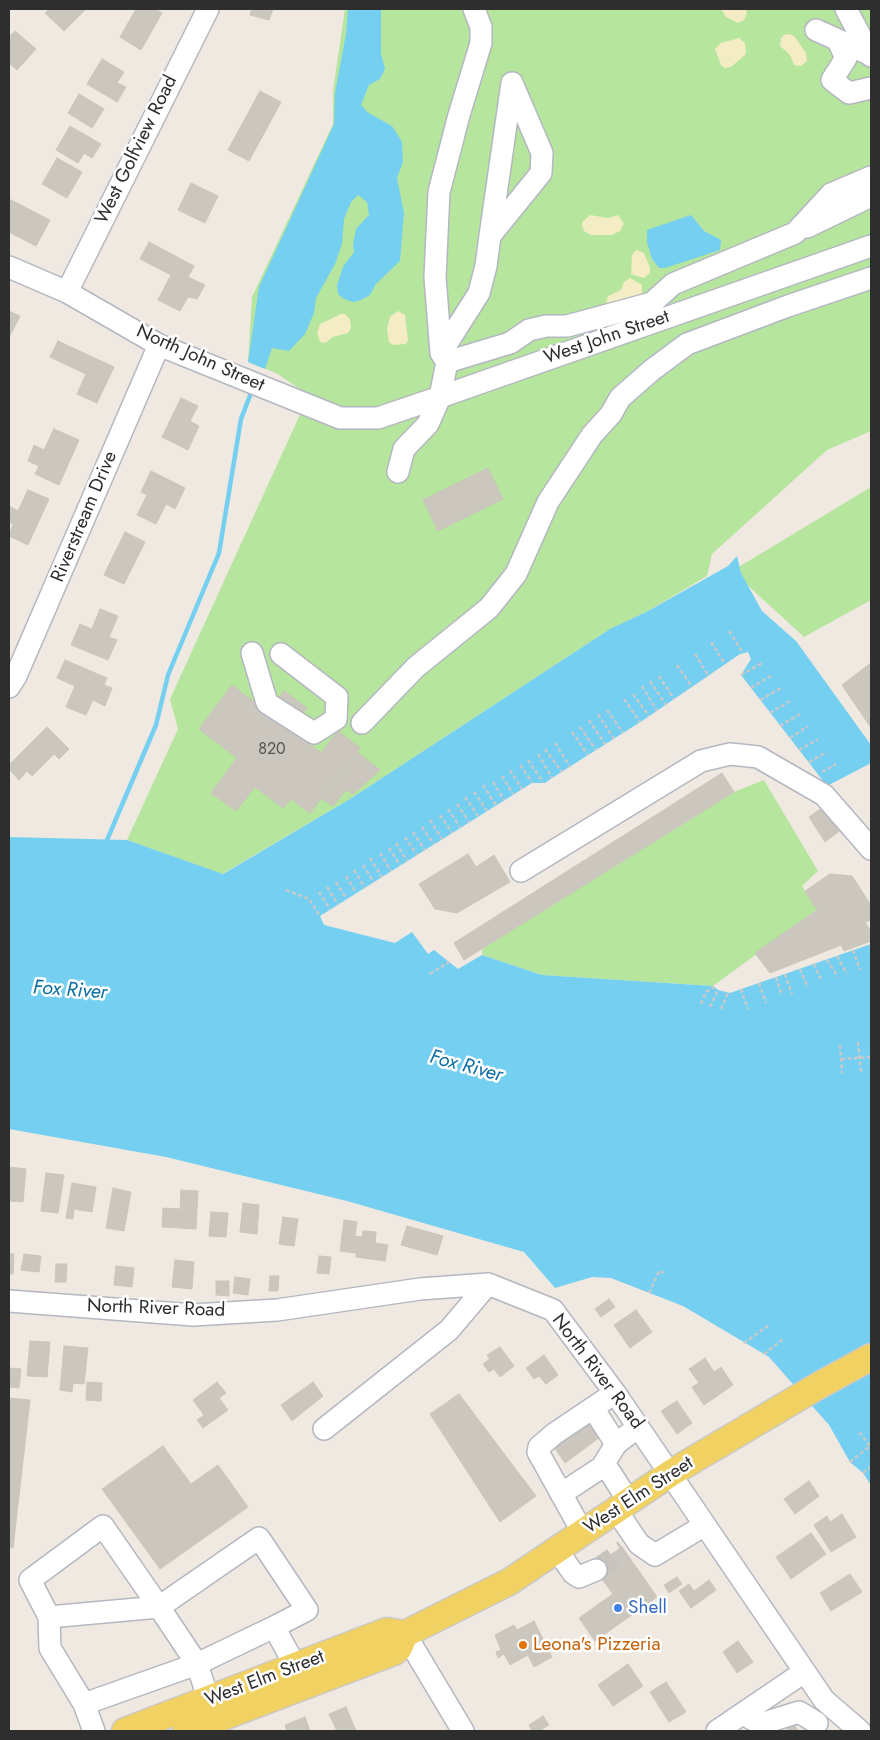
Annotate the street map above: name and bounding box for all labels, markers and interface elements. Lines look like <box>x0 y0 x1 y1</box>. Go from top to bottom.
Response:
street label: West Golfview Road <box>91 72 183 228</box>
street label: West John Street <box>541 306 673 370</box>
street label: North John Street <box>132 321 268 397</box>
street label: Riverstream Drive <box>47 448 123 586</box>
house number: 820 <box>258 740 286 760</box>
water label: Fox River <box>32 976 108 1006</box>
water label: Fox River <box>427 1046 505 1088</box>
street label: North River Road <box>86 1295 226 1323</box>
street label: North River Road <box>546 1310 648 1434</box>
street label: West Elm Street <box>580 1452 698 1540</box>
place label: Shell <box>628 1597 667 1619</box>
marker: Shell <box>612 1602 624 1614</box>
place label: Leona's Pizzeria <box>533 1634 661 1656</box>
marker: Leona's Pizzeria <box>517 1639 529 1651</box>
street label: West Elm Street <box>202 1646 328 1712</box>

